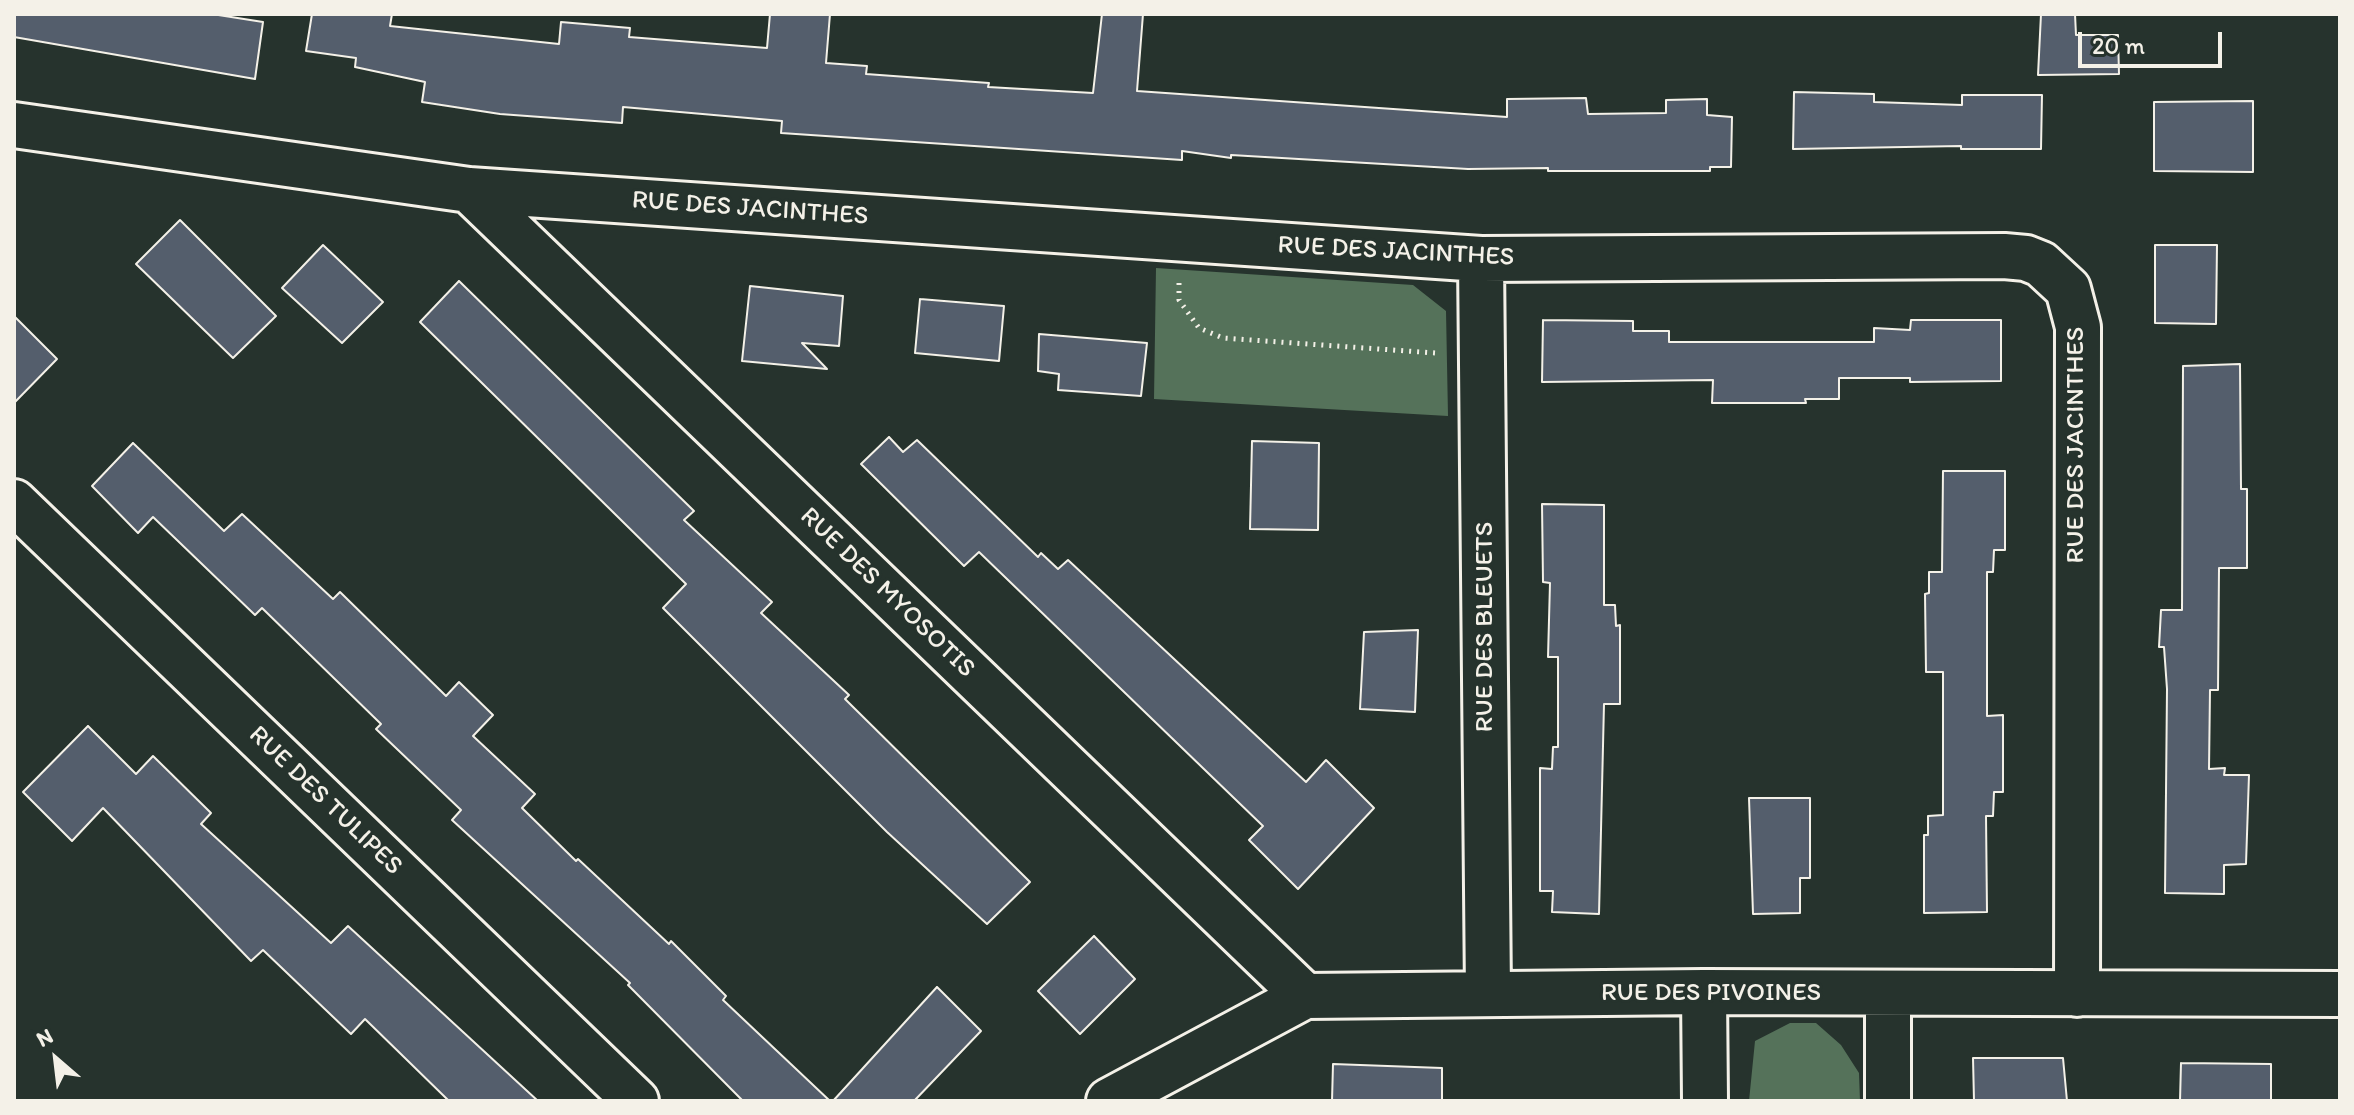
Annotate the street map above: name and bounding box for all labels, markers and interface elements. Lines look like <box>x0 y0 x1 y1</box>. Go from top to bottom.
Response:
scale bar <box>2082 16 2226 66</box>
text: 20 m <box>2092 31 2145 60</box>
street label: RUE DES JACINTHES <box>631 185 869 233</box>
street label: RUE DES JACINTHES <box>1277 230 1515 274</box>
street label: RUE DES JACINTHES <box>2060 327 2092 563</box>
street label: RUE DES MYOSOTIS <box>793 501 981 685</box>
street label: RUE DES BLEUETS <box>1469 522 1501 732</box>
street label: RUE DES TULIPES <box>242 720 408 882</box>
street label: RUE DES PIVOINES <box>1601 977 1821 1009</box>
north arrow <box>16 1019 96 1099</box>
text: N <box>32 1022 57 1053</box>

